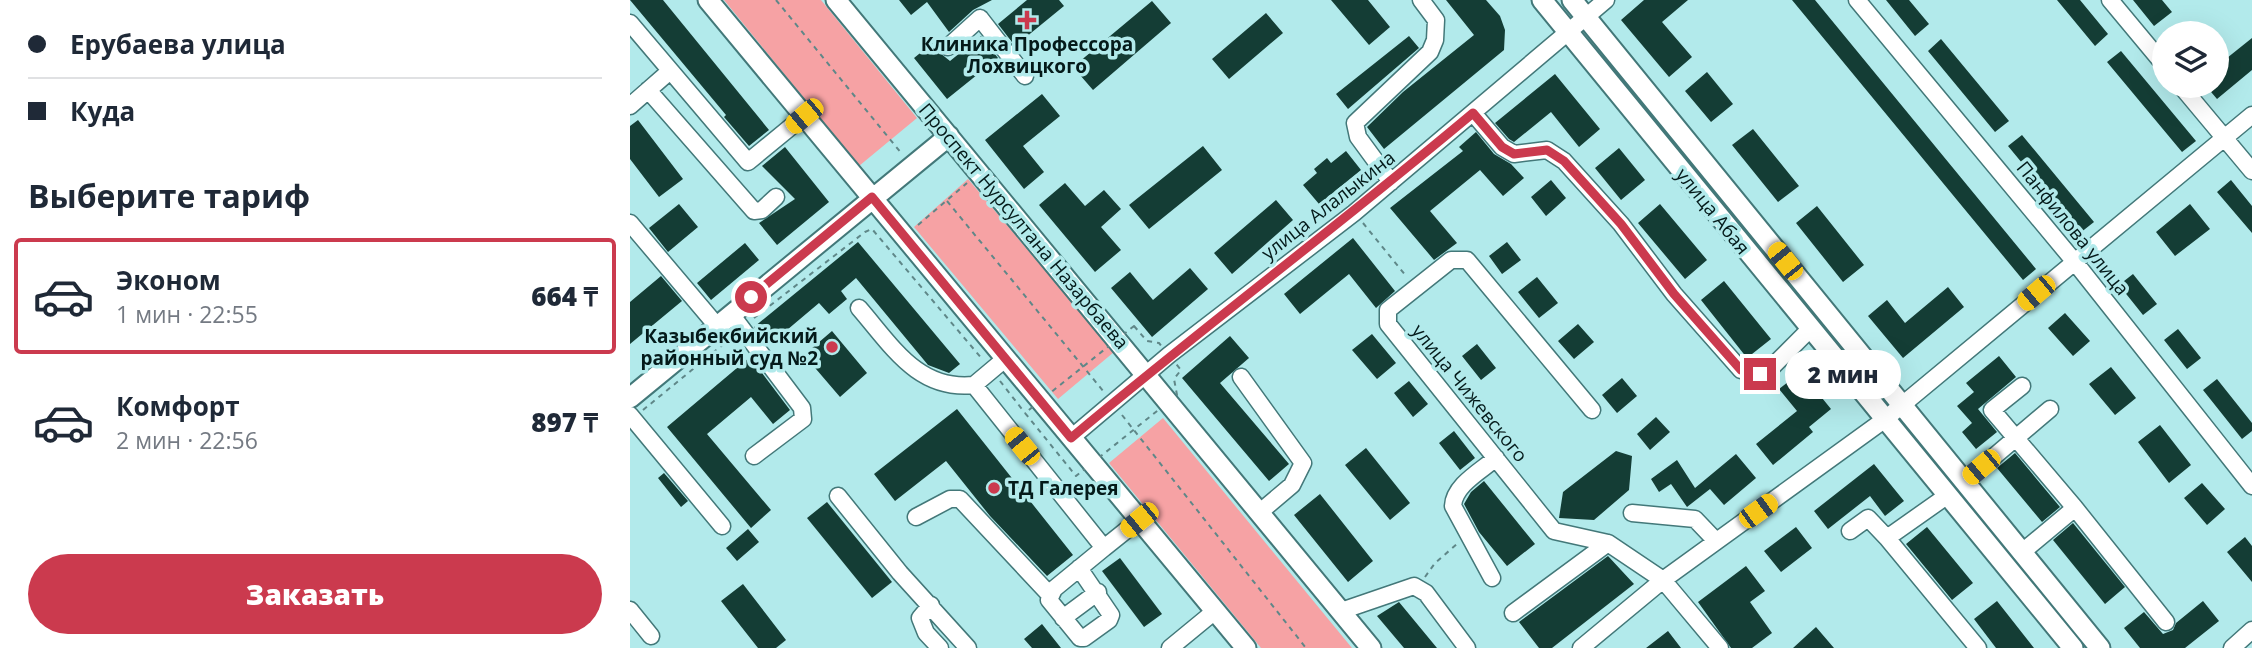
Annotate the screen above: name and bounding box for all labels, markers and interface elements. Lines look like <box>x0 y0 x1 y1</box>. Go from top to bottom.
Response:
marker: Клиника Профессора Лохвицкого <box>1017 10 1037 30</box>
map controls <box>2152 21 2229 98</box>
button: layers <box>2152 21 2229 98</box>
text: Ерубаева улица <box>70 26 286 62</box>
place label: Клиника Профессора Лохвицкого <box>921 31 1133 79</box>
text: Куда <box>70 93 135 129</box>
car <box>782 94 827 138</box>
street label: Проспект Нурсултана Назарбаева <box>913 97 1135 355</box>
street label: улица Алалыкина <box>1256 145 1400 265</box>
street label: Панфилова улица <box>2011 155 2135 301</box>
street label: улица Абая <box>1670 162 1756 260</box>
text: Выберите тариф <box>28 174 310 217</box>
car <box>1764 238 1807 284</box>
text: Эконом <box>116 262 221 298</box>
icon: car <box>32 265 95 328</box>
car <box>2014 271 2059 315</box>
text: 664 ₸ <box>531 278 598 314</box>
route start <box>735 281 767 313</box>
text: 1 мин · 22:55 <box>116 298 258 330</box>
street label: улица Чижевского <box>1406 319 1534 467</box>
place label: Казыбекбийский районный суд №2 <box>641 323 818 371</box>
marker: Казыбекбийский районный суд №2 <box>824 339 840 355</box>
callout: 2 мин <box>1784 350 1900 398</box>
route end <box>1744 358 1776 390</box>
text: 2 мин <box>1808 358 1878 390</box>
text: Комфорт <box>116 388 240 424</box>
icon: car <box>32 391 95 454</box>
text: 897 ₸ <box>531 404 598 440</box>
car <box>1001 423 1044 469</box>
text: 2 мин · 22:56 <box>116 424 258 456</box>
car <box>1959 445 2004 489</box>
place label: ТД Галерея <box>1008 475 1119 501</box>
marker: ТД Галерея <box>986 480 1002 496</box>
car <box>1735 490 1782 532</box>
car <box>1117 499 1162 541</box>
button: Заказать <box>28 554 602 634</box>

